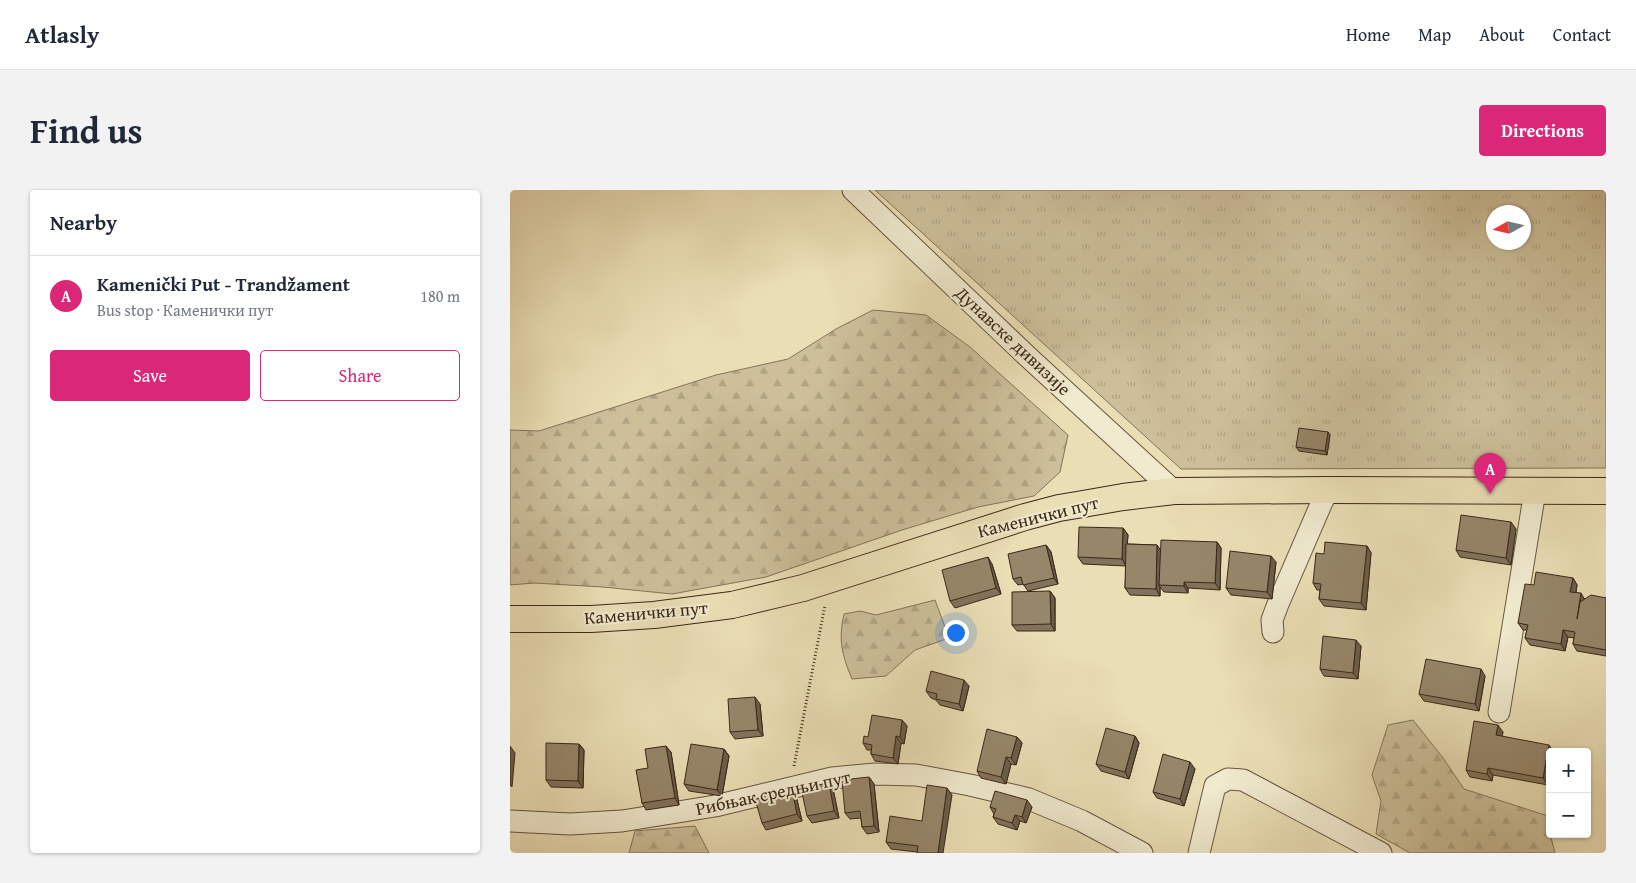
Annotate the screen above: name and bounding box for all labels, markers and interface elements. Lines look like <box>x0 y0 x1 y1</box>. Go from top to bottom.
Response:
text: Atlasly <box>25 17 99 52</box>
text: Home <box>1346 21 1390 48</box>
text: Map <box>1418 21 1451 48</box>
text: About <box>1479 21 1525 48</box>
text: Contact <box>1553 21 1611 48</box>
text: Find us <box>30 105 143 156</box>
button: Directions <box>1479 105 1606 156</box>
north arrow <box>1486 205 1531 250</box>
text: Nearby <box>50 207 117 238</box>
text: Kamenički Put - Trandžament <box>97 270 350 298</box>
street label: Дунавске дивизије <box>949 279 1077 402</box>
text: A <box>61 284 71 308</box>
text: 180 m <box>420 284 460 308</box>
text: Bus stop · Каменички пут <box>97 298 273 322</box>
button: Save <box>50 350 250 401</box>
button: Share <box>260 350 460 401</box>
pin: A <box>1474 453 1506 494</box>
street label: Каменички пут <box>975 488 1102 545</box>
street label: Каменички пут <box>583 594 709 631</box>
your location <box>943 620 969 646</box>
map controls <box>1546 748 1591 838</box>
button: + <box>1546 748 1591 793</box>
street label: Рибњак средњи пут <box>693 763 853 822</box>
button: − <box>1546 793 1591 838</box>

